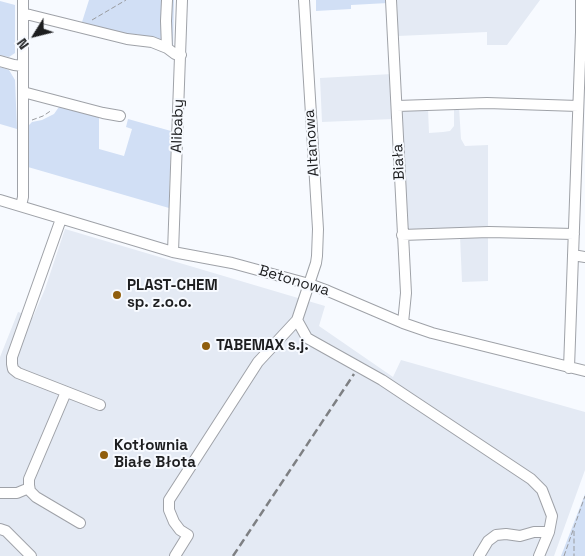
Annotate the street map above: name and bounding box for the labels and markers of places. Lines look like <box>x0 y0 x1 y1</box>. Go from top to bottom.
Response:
place label: PLAST-CHEM sp. z.o.o. <box>127 277 218 312</box>
marker: PLAST-CHEM sp. z.o.o. <box>111 289 123 301</box>
place label: TABEMAX s.j. <box>216 337 309 355</box>
marker: TABEMAX s.j. <box>200 340 212 352</box>
place label: Kotłownia Białe Błota <box>114 437 196 472</box>
marker: Kotłownia Białe Błota <box>98 449 110 461</box>

